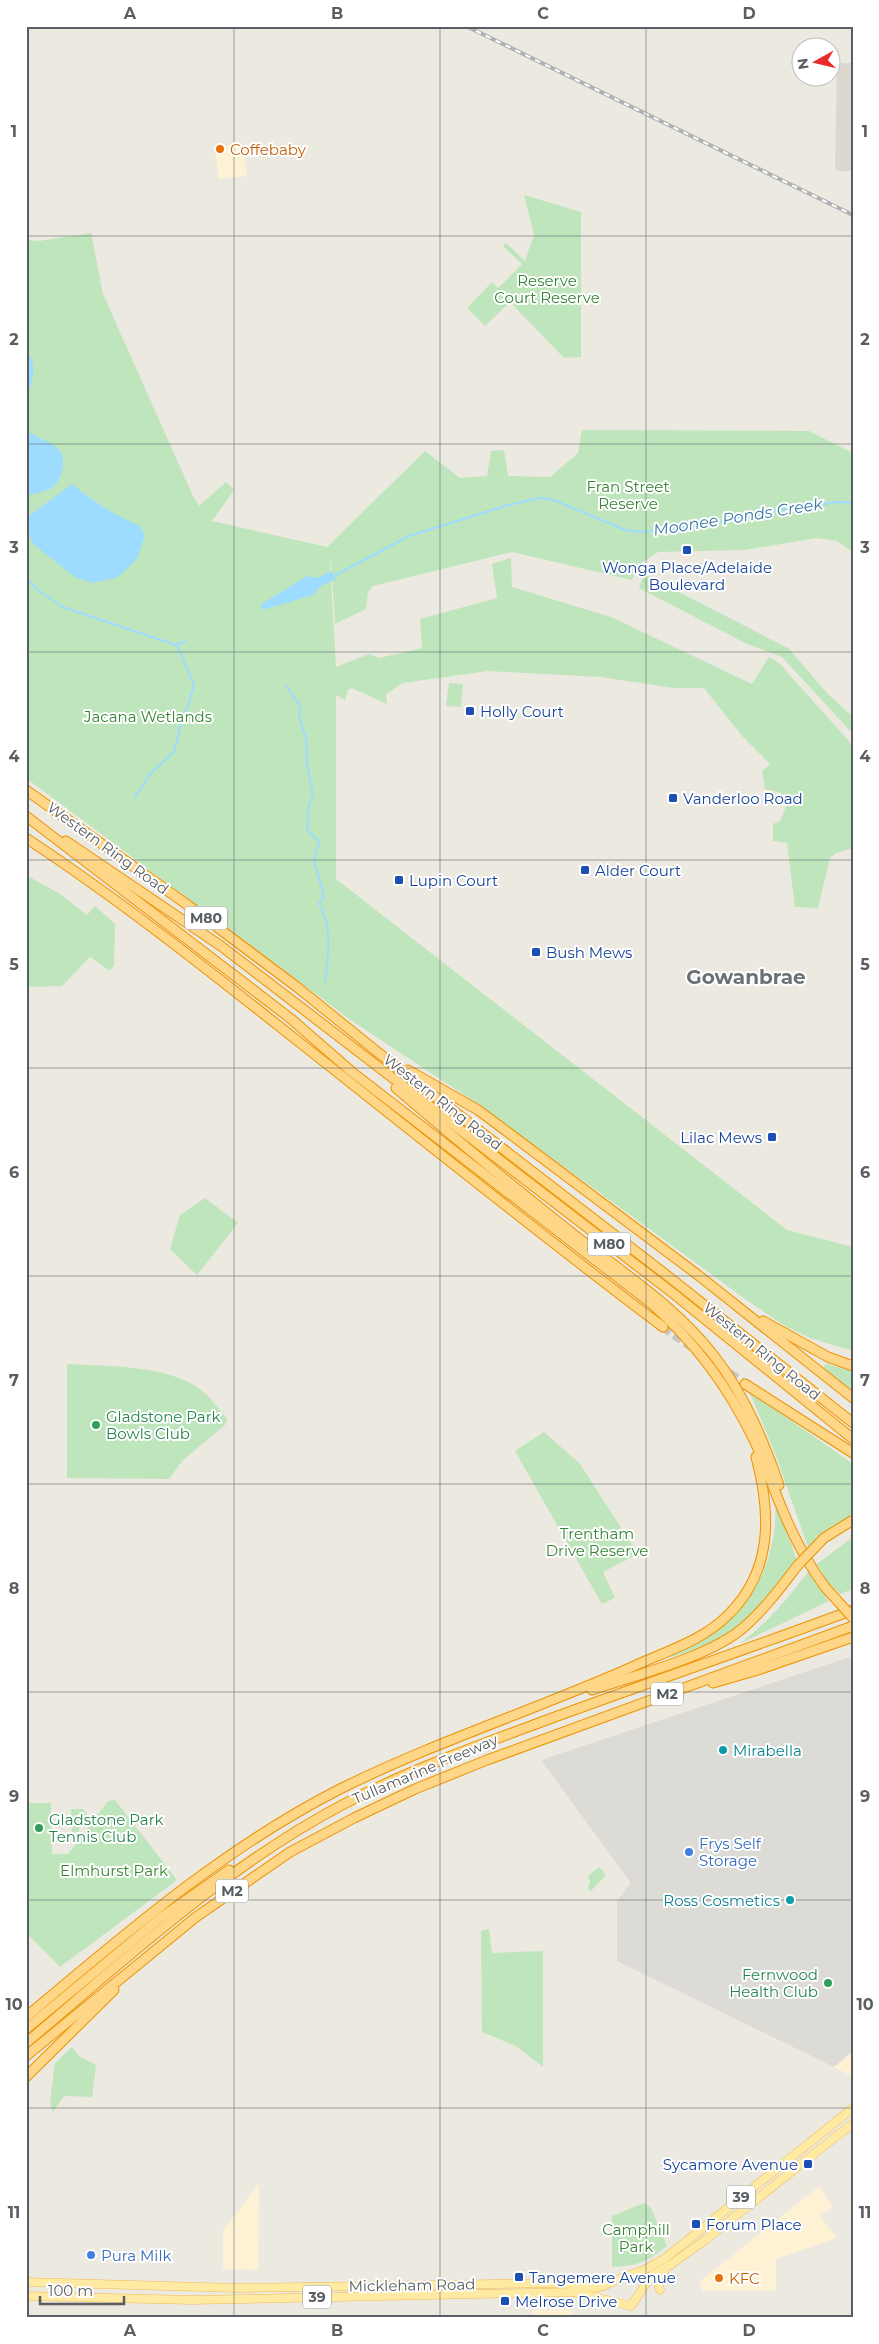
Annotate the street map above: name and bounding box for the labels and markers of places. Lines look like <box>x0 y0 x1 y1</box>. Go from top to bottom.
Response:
place label: Coffebaby <box>230 140 307 159</box>
marker: Coffebaby <box>214 143 226 155</box>
marker: Wonga Place/Adelaide Boulevard <box>681 544 693 556</box>
place label: Wonga Place/Adelaide Boulevard <box>602 558 772 594</box>
place label: Holly Court <box>480 702 564 721</box>
marker: Holly Court <box>464 705 476 717</box>
place label: Vanderloo Road <box>683 789 803 808</box>
marker: Vanderloo Road <box>667 792 679 804</box>
place label: Alder Court <box>595 861 681 880</box>
marker: Alder Court <box>579 864 591 876</box>
place label: Lupin Court <box>409 871 498 890</box>
marker: Lupin Court <box>393 874 405 886</box>
place label: Bush Mews <box>546 943 632 962</box>
marker: Bush Mews <box>530 946 542 958</box>
place label: Lilac Mews <box>680 1128 762 1147</box>
marker: Lilac Mews <box>766 1131 778 1143</box>
place label: Gladstone Park Bowls Club <box>106 1407 221 1443</box>
marker: Gladstone Park Bowls Club <box>90 1419 102 1431</box>
place label: Mirabella <box>733 1741 802 1760</box>
marker: Mirabella <box>717 1744 729 1756</box>
place label: Gladstone Park Tennis Club <box>49 1810 164 1846</box>
marker: Gladstone Park Tennis Club <box>33 1822 45 1834</box>
place label: Frys Self Storage <box>699 1834 762 1870</box>
marker: Frys Self Storage <box>683 1846 695 1858</box>
place label: Ross Cosmetics <box>663 1891 780 1910</box>
marker: Ross Cosmetics <box>784 1894 796 1906</box>
place label: Fernwood Health Club <box>729 1965 818 2001</box>
marker: Fernwood Health Club <box>822 1977 834 1989</box>
place label: Sycamore Avenue <box>663 2155 798 2174</box>
marker: Sycamore Avenue <box>802 2158 814 2170</box>
place label: Forum Place <box>706 2215 802 2234</box>
marker: Forum Place <box>690 2218 702 2230</box>
place label: Pura Milk <box>101 2246 171 2265</box>
marker: Pura Milk <box>85 2249 97 2261</box>
place label: Tangemere Avenue <box>529 2268 676 2287</box>
place label: KFC <box>729 2269 760 2288</box>
marker: Tangemere Avenue <box>513 2271 525 2283</box>
marker: KFC <box>713 2272 725 2284</box>
place label: Melrose Drive <box>515 2292 617 2311</box>
marker: Melrose Drive <box>499 2295 511 2307</box>

